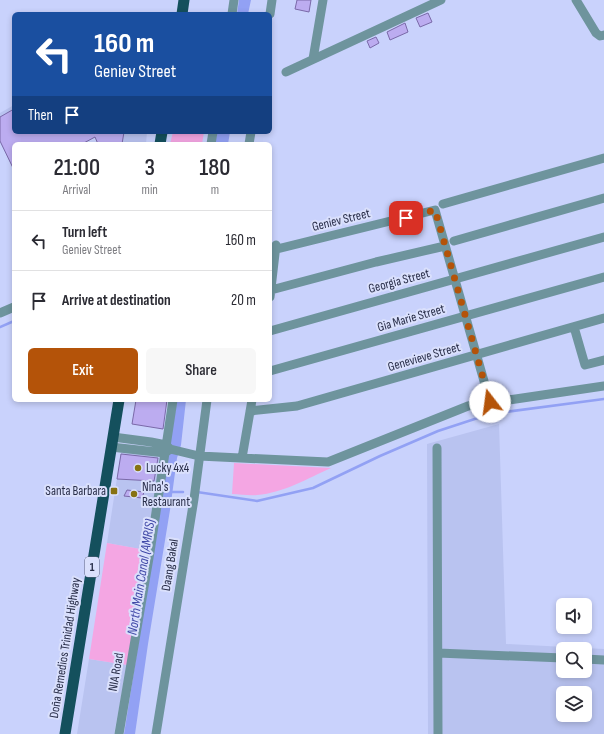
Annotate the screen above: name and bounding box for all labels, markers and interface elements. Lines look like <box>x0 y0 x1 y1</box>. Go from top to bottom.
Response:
text: 160 m <box>94 27 154 60</box>
icon: left <box>28 28 80 80</box>
text: Geniev Street <box>94 61 176 82</box>
icon: arrive <box>61 104 83 126</box>
text: Then <box>28 106 53 125</box>
text: 21:00 <box>54 153 100 182</box>
text: 3 <box>144 153 155 182</box>
text: 180 <box>199 153 230 182</box>
text: Arrival <box>63 182 91 198</box>
text: min <box>142 182 158 198</box>
text: m <box>211 182 219 198</box>
pin <box>389 201 423 235</box>
street label: Geniev Street <box>310 205 372 235</box>
icon: arrive <box>395 207 417 229</box>
text: Turn left <box>62 223 107 242</box>
icon: left <box>28 230 50 252</box>
text: 160 m <box>225 231 256 250</box>
text: Geniev Street <box>62 242 121 258</box>
street label: Georgia Street <box>367 265 431 297</box>
icon: arrive <box>28 290 50 312</box>
text: Arrive at destination <box>62 291 171 310</box>
text: 20 m <box>231 291 256 310</box>
street label: Gia Marie Street <box>375 301 447 335</box>
street label: Genevieve Street <box>386 339 462 375</box>
button: Exit <box>28 348 138 394</box>
button: Share <box>146 348 256 394</box>
position arrow <box>469 381 511 423</box>
place label: Lucky 4x4 <box>146 460 190 476</box>
marker: Lucky 4x4 <box>133 463 143 473</box>
place label: Nina's Restaurant <box>142 479 190 510</box>
place label: Santa Barbara <box>45 483 106 499</box>
marker: Santa Barbara <box>109 486 119 496</box>
marker: Nina's Restaurant <box>129 489 139 499</box>
water label: North Main Canal (AMRIS) <box>123 517 159 636</box>
street label: Daang Bakal <box>158 538 182 592</box>
road number: 1 <box>85 557 99 577</box>
street label: Doña Remedios Trinidad Highway <box>46 577 84 719</box>
map controls <box>556 598 592 722</box>
button: sound <box>556 598 592 634</box>
button: search <box>556 642 592 678</box>
street label: NIA Road <box>105 652 127 692</box>
button: layers <box>556 686 592 722</box>

